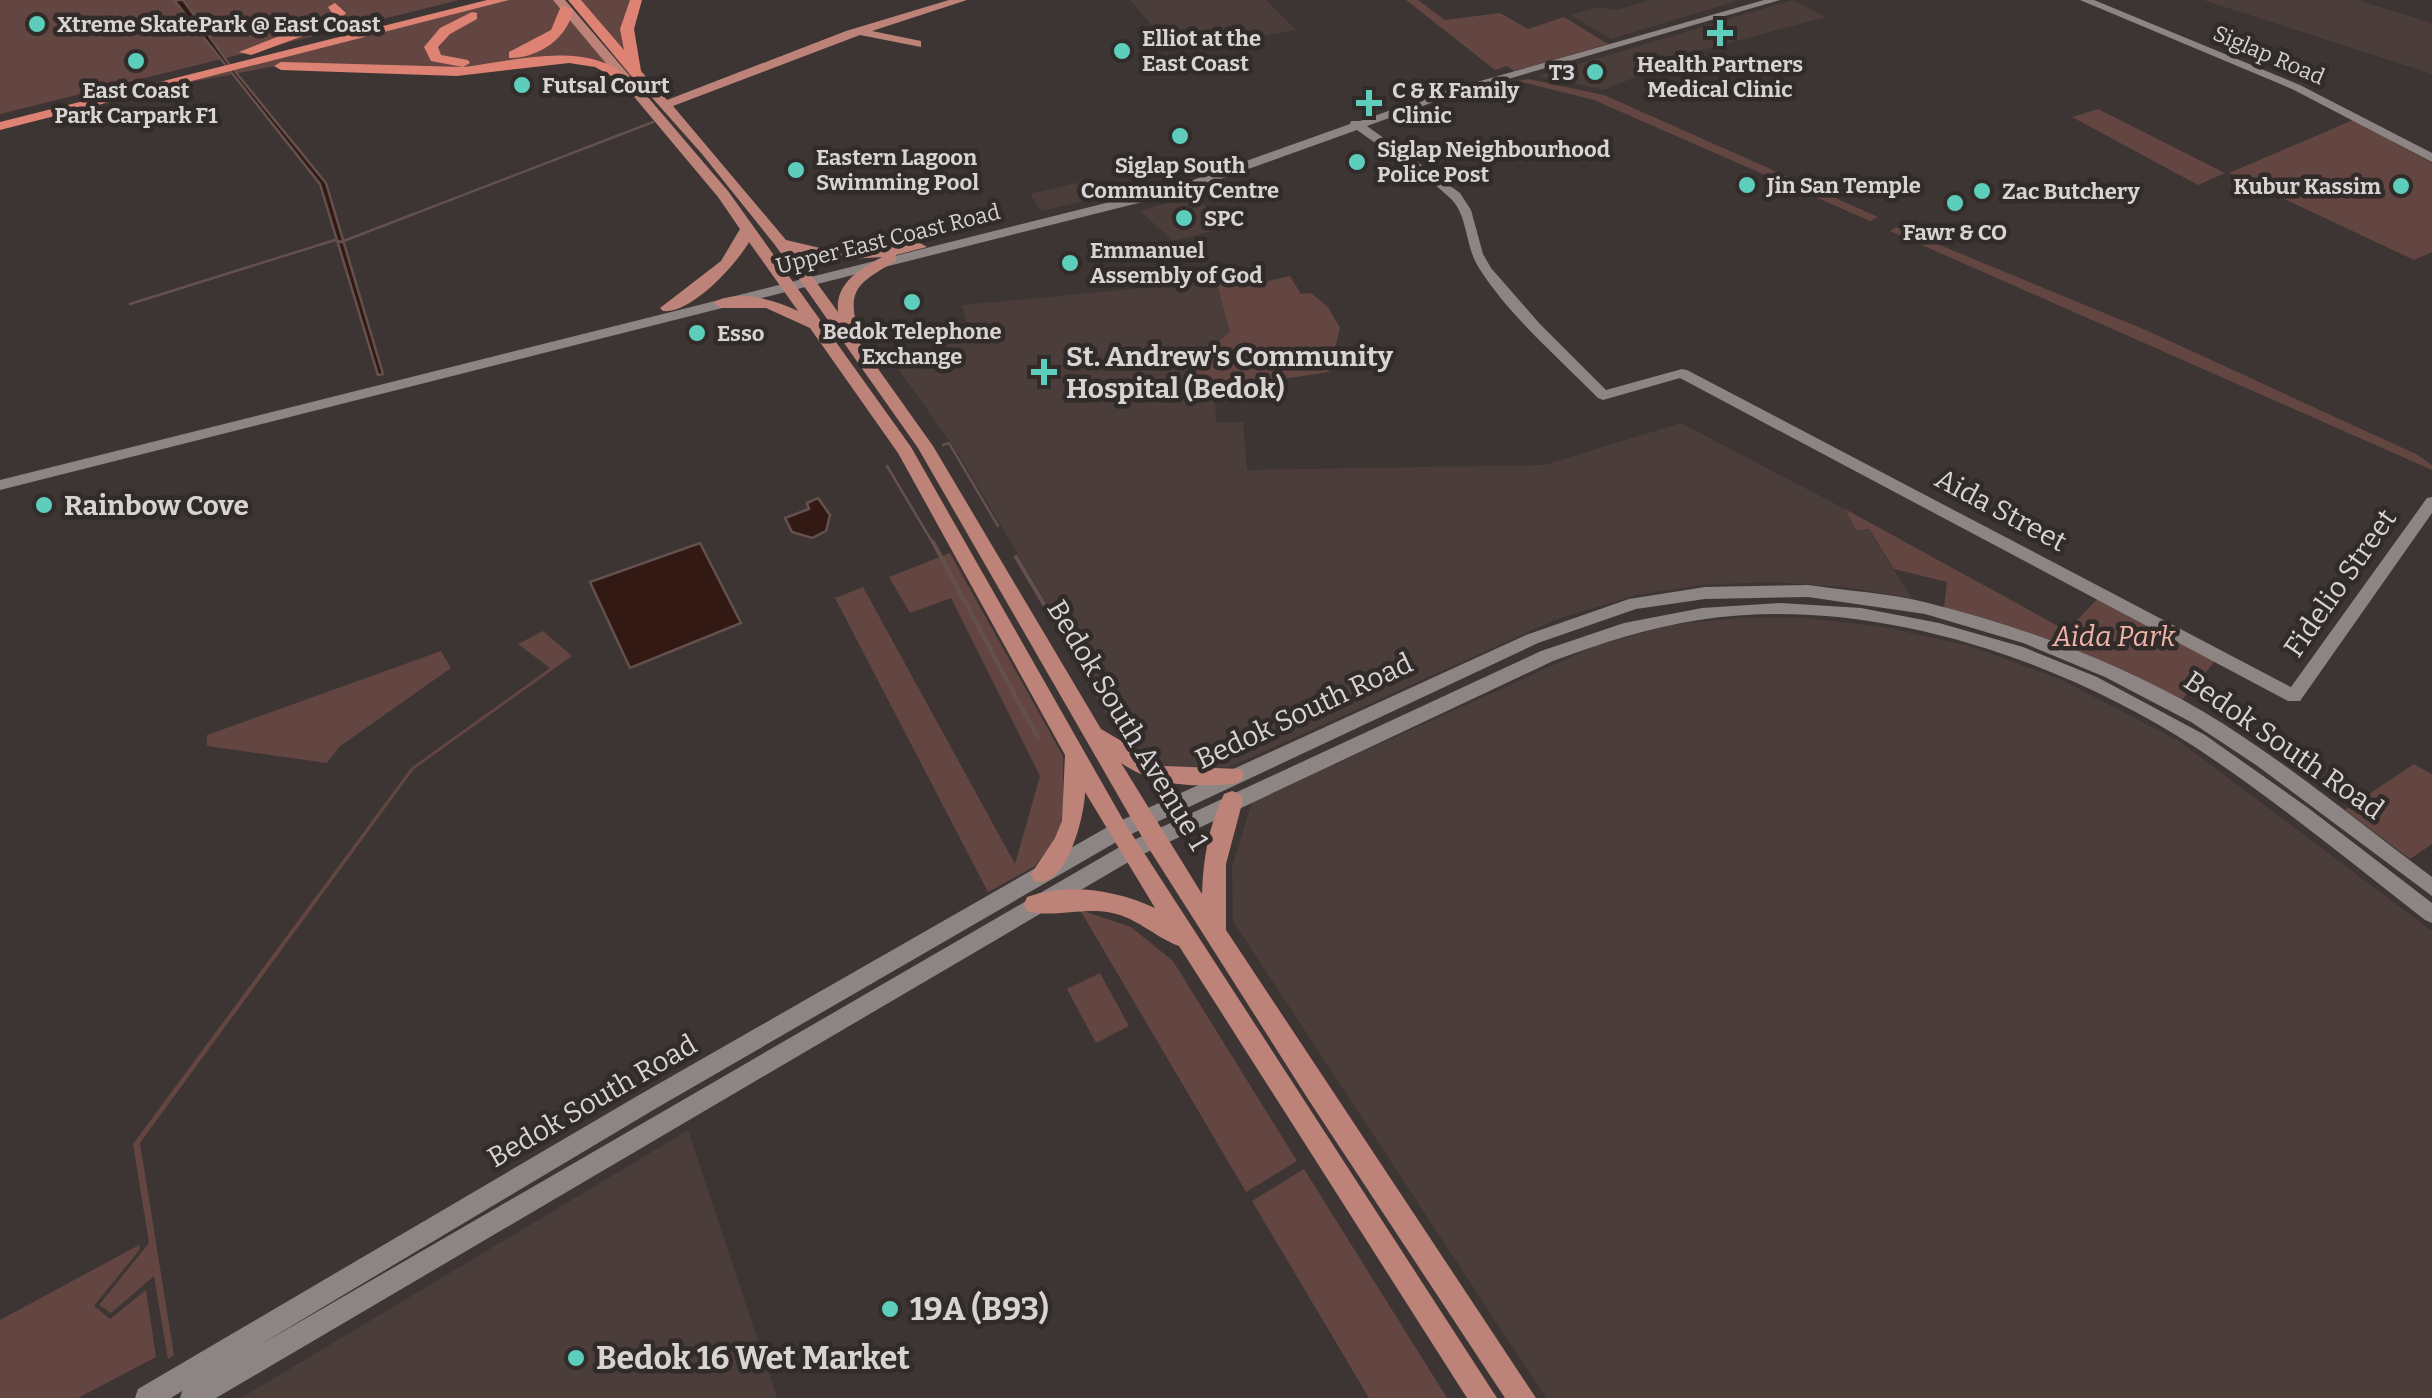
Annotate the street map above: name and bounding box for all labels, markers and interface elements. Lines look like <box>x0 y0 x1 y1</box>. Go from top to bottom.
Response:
place label: Xtreme SkatePark @ East Coast <box>57 11 381 38</box>
marker: Xtreme SkatePark @ East Coast <box>26 13 48 35</box>
street label: Siglap Road <box>2209 19 2329 91</box>
marker: Health Partners Medical Clinic <box>1707 20 1733 46</box>
place label: Elliot at the East Coast <box>1142 25 1261 77</box>
marker: Elliot at the East Coast <box>1111 40 1133 62</box>
marker: East Coast Park Carpark F1 <box>125 50 147 72</box>
place label: Health Partners Medical Clinic <box>1637 51 1803 103</box>
place label: T3 <box>1549 59 1575 86</box>
marker: T3 <box>1584 61 1606 83</box>
place label: Futsal Court <box>542 72 670 99</box>
marker: Futsal Court <box>511 74 533 96</box>
place label: East Coast Park Carpark F1 <box>55 77 218 129</box>
place label: C & K Family Clinic <box>1392 77 1520 129</box>
marker: C & K Family Clinic <box>1356 90 1382 116</box>
marker: Siglap South Community Centre <box>1169 125 1191 147</box>
place label: Siglap Neighbourhood Police Post <box>1377 136 1610 188</box>
place label: Eastern Lagoon Swimming Pool <box>816 144 979 196</box>
marker: Siglap Neighbourhood Police Post <box>1346 151 1368 173</box>
place label: Siglap South Community Centre <box>1081 152 1279 204</box>
marker: Eastern Lagoon Swimming Pool <box>785 159 807 181</box>
place label: Jin San Temple <box>1766 172 1921 199</box>
place label: Kubur Kassim <box>2234 173 2381 200</box>
marker: Jin San Temple <box>1736 174 1758 196</box>
marker: Kubur Kassim <box>2390 175 2412 197</box>
place label: Zac Butchery <box>2002 178 2141 205</box>
marker: Zac Butchery <box>1971 180 1993 202</box>
marker: Fawr & CO <box>1944 192 1966 214</box>
street label: Upper East Coast Road <box>773 198 1003 280</box>
place label: SPC <box>1204 205 1244 232</box>
marker: SPC <box>1173 207 1195 229</box>
place label: Fawr & CO <box>1903 219 2007 246</box>
place label: Emmanuel Assembly of God <box>1090 237 1263 289</box>
marker: Emmanuel Assembly of God <box>1059 252 1081 274</box>
marker: Bedok Telephone Exchange <box>901 291 923 313</box>
place label: Bedok Telephone Exchange <box>823 318 1002 370</box>
place label: Esso <box>717 320 765 347</box>
marker: Esso <box>686 322 708 344</box>
place label: St. Andrew's Community Hospital (Bedok) <box>1066 340 1394 405</box>
marker: St. Andrew's Community Hospital (Bedok) <box>1031 359 1057 385</box>
street label: Aida Street <box>1930 462 2072 558</box>
place label: Rainbow Cove <box>64 489 249 522</box>
marker: Rainbow Cove <box>33 494 55 516</box>
street label: Fidelio Street <box>2277 503 2403 663</box>
street label: Bedok South Avenue 1 <box>1040 594 1216 856</box>
park label: Aida Park <box>2051 620 2176 653</box>
street label: Bedok South Road <box>1190 646 1418 776</box>
street label: Bedok South Road <box>2178 664 2390 826</box>
street label: Bedok South Road <box>482 1028 702 1174</box>
place label: 19A (B93) <box>910 1290 1049 1328</box>
marker: 19A (B93) <box>879 1298 901 1320</box>
place label: Bedok 16 Wet Market <box>596 1339 910 1377</box>
marker: Bedok 16 Wet Market <box>565 1347 587 1369</box>

